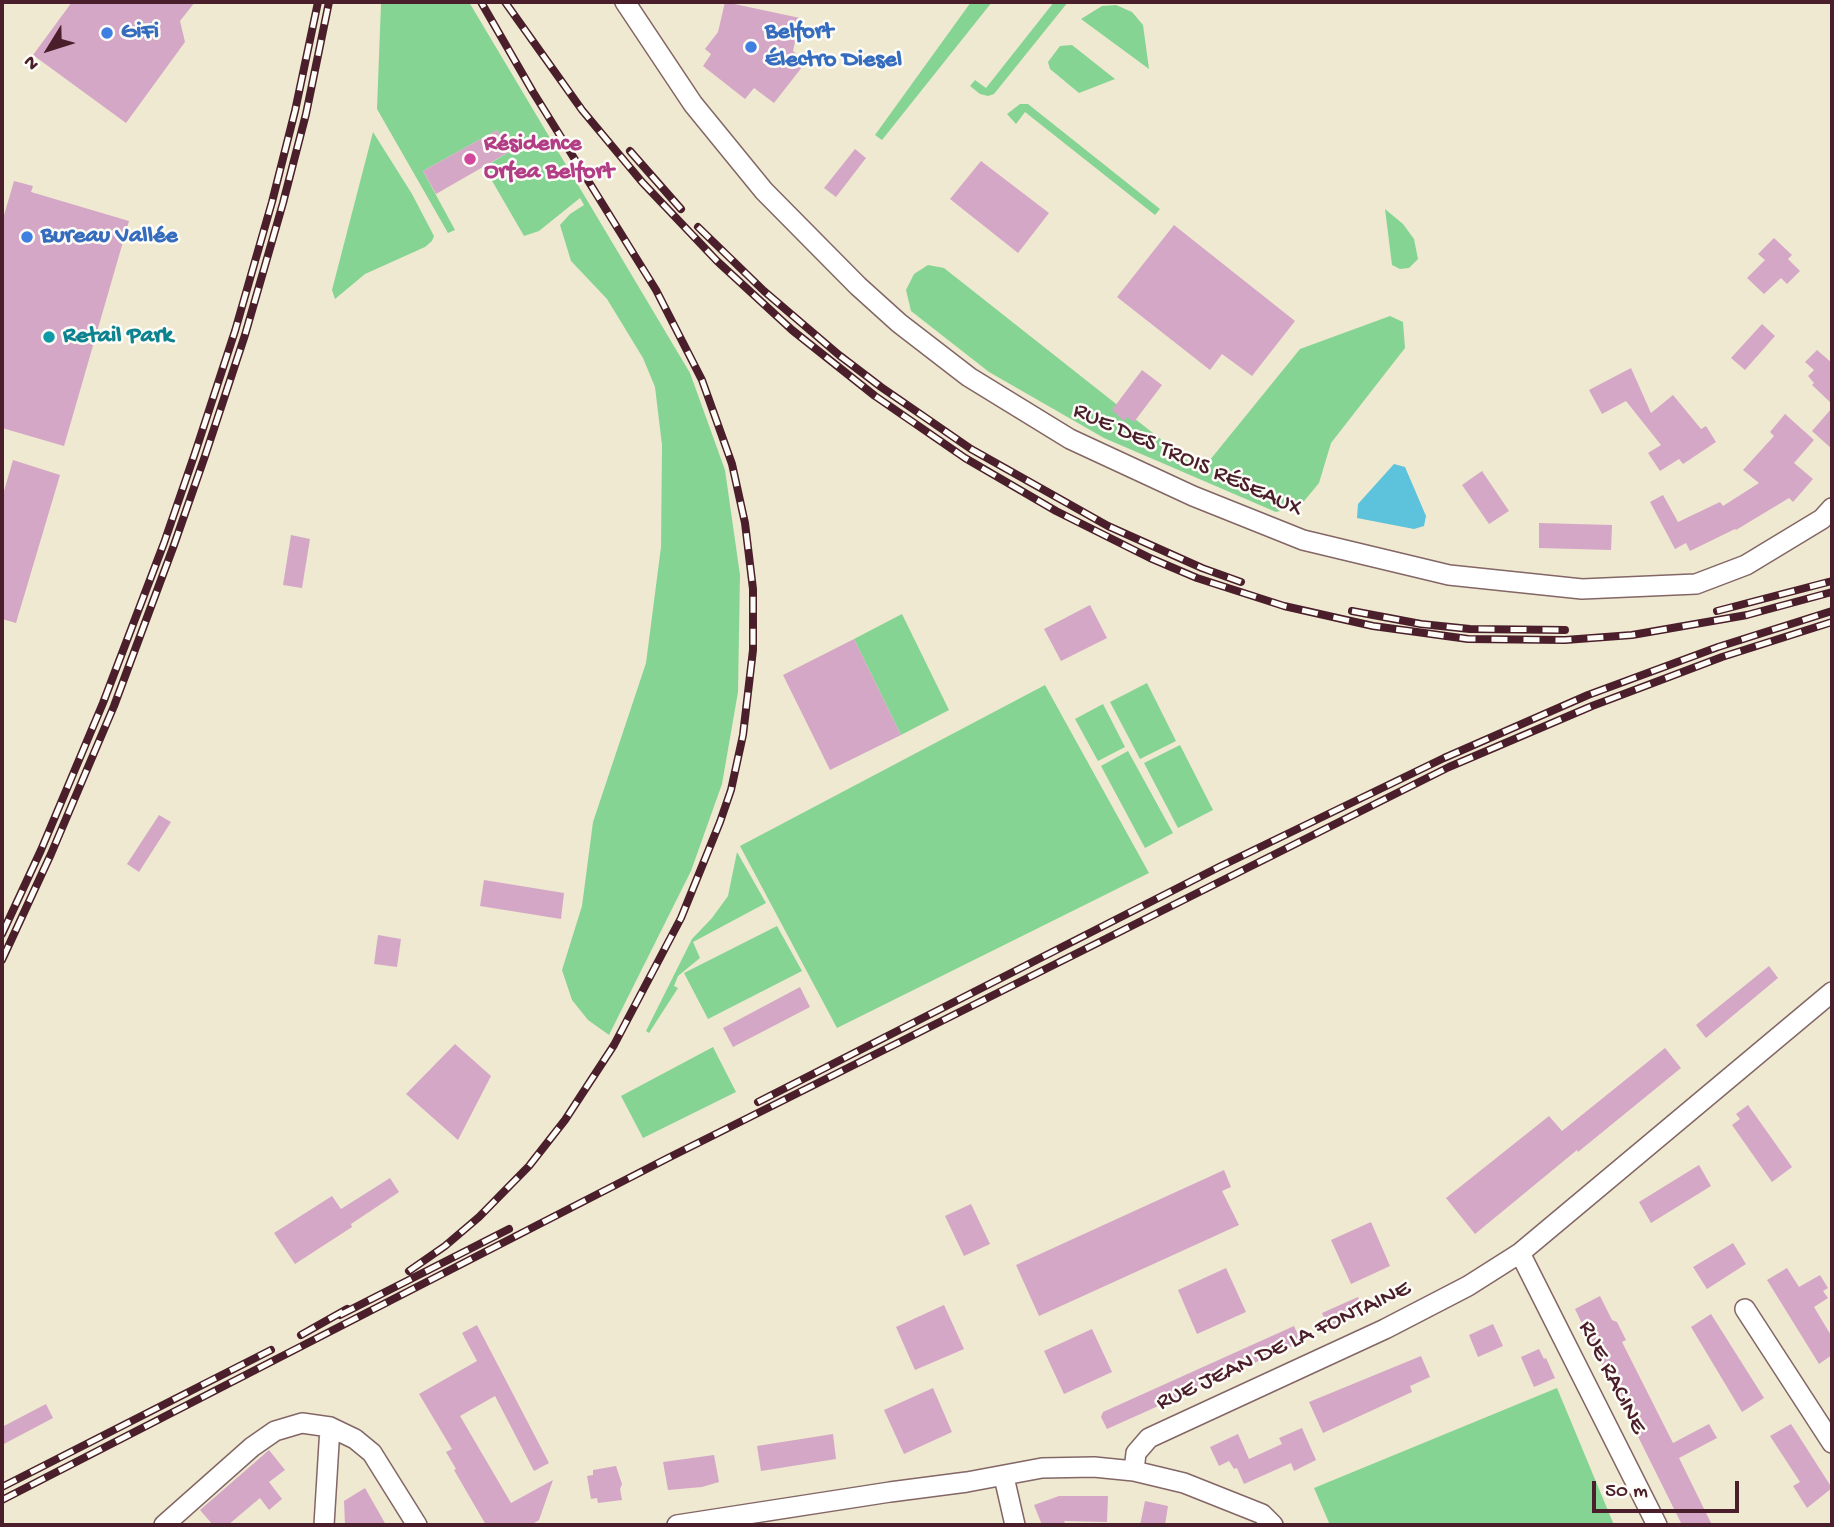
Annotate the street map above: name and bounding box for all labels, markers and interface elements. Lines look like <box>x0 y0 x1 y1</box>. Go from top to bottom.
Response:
north arrow <box>14 14 84 84</box>
place label: GiFi <box>121 19 159 47</box>
place label: Belfort Électro Diesel <box>765 19 902 75</box>
marker: GiFi <box>99 25 115 41</box>
marker: Belfort Électro Diesel <box>743 39 759 55</box>
text: N <box>19 50 45 74</box>
place label: Résidence Orfea Belfort <box>484 131 614 187</box>
marker: Résidence Orfea Belfort <box>462 151 478 167</box>
place label: Bureau Vallée <box>41 223 178 251</box>
marker: Bureau Vallée <box>19 229 35 245</box>
place label: Retail Park <box>63 323 173 351</box>
marker: Retail Park <box>41 329 57 345</box>
street label: RUE DES TROIS RÉSEAUX <box>1068 397 1306 525</box>
street label: RUE JEAN DE LA FONTAINE <box>1152 1275 1416 1419</box>
street label: RUE RACINE <box>1570 1317 1652 1439</box>
scale bar <box>1596 1468 1743 1512</box>
text: 50 m <box>1605 1480 1648 1505</box>

